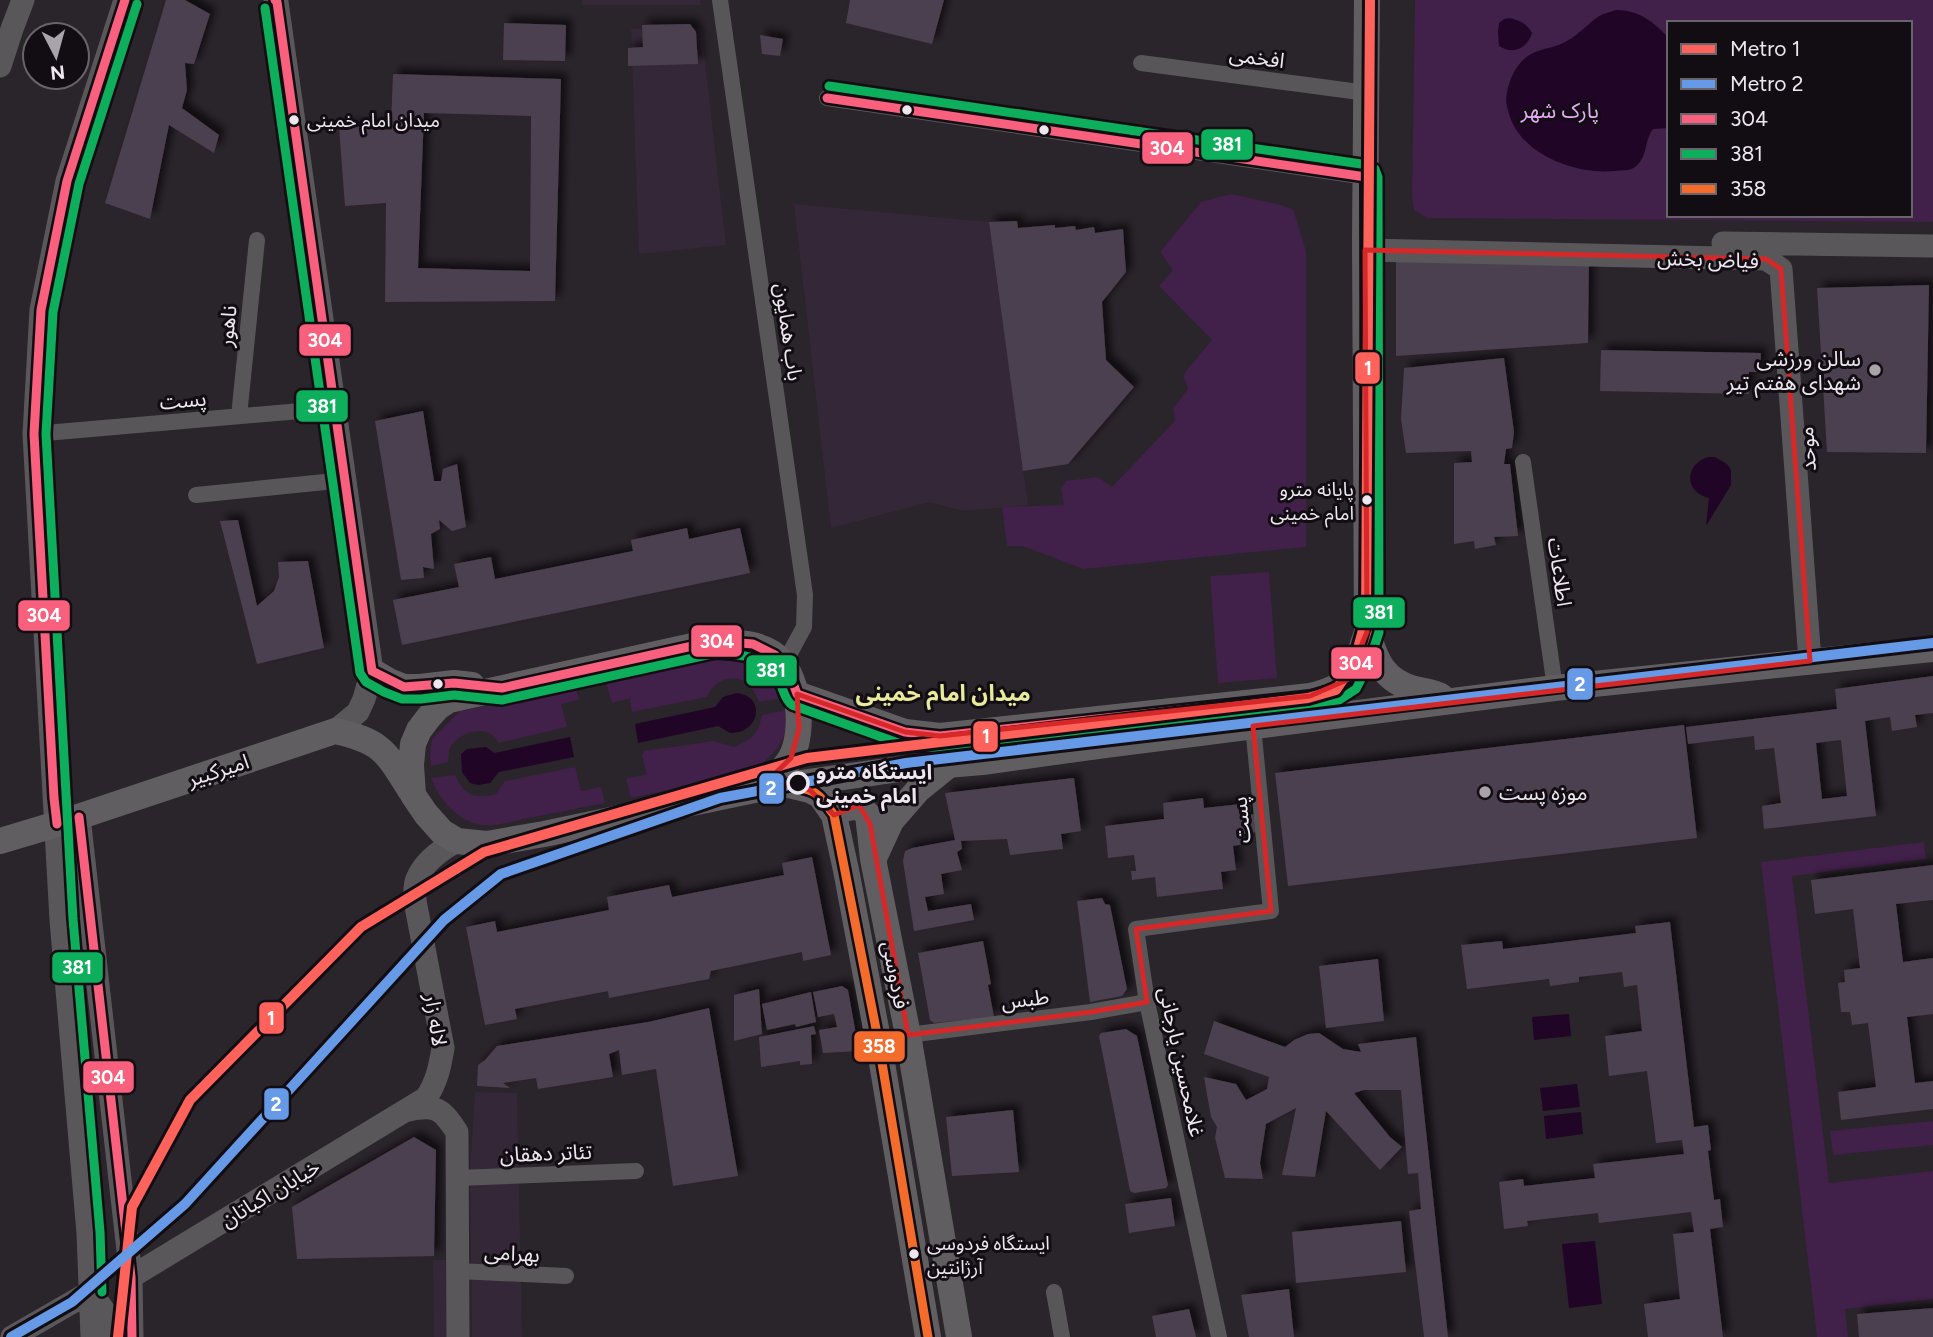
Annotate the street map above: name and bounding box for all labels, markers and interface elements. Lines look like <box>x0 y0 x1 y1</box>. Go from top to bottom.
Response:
north arrow <box>21 21 91 91</box>
legend <box>1667 21 1912 217</box>
text: Metro 1 <box>1730 36 1800 61</box>
street label: افخمی <box>1228 41 1286 73</box>
text: N <box>49 60 66 85</box>
text: Metro 2 <box>1730 71 1803 96</box>
park label: پارک شهر <box>1520 98 1599 124</box>
unlabelled marker <box>900 103 914 117</box>
text: 304 <box>1730 106 1768 131</box>
place label: میدان امام خمینی <box>307 109 440 135</box>
marker: میدان امام خمینی <box>287 113 301 127</box>
unlabelled marker <box>1037 123 1051 137</box>
line badge: 381 <box>1200 128 1254 161</box>
line badge: 304 <box>1141 131 1194 165</box>
text: 381 <box>1212 133 1242 156</box>
text: 304 <box>1150 137 1184 160</box>
text: 381 <box>1730 141 1763 166</box>
text: 358 <box>1730 176 1766 201</box>
street label: فیاض بخش <box>1657 245 1759 273</box>
street label: باب همایون <box>770 281 808 383</box>
street label: ناهور <box>212 304 242 349</box>
line badge: 304 <box>298 323 352 357</box>
text: 304 <box>308 329 342 352</box>
place label: سالن ورزشی شهدای هفتم تیر <box>1726 346 1861 398</box>
line badge: 1 <box>1354 351 1381 385</box>
text: 1 <box>1364 357 1372 380</box>
marker: سالن ورزشی شهدای هفتم تیر <box>1867 362 1883 378</box>
street label: پست <box>158 385 208 416</box>
line badge: 381 <box>295 389 349 423</box>
text: 381 <box>307 395 337 418</box>
street label: موحد <box>1793 426 1821 472</box>
place label: پایانه مترو امام خمینی <box>1270 478 1354 528</box>
marker: پایانه مترو امام خمینی <box>1360 493 1374 507</box>
street label: اطلاعات <box>1543 536 1577 608</box>
line badge: 381 <box>1352 596 1406 629</box>
line badge: 304 <box>17 599 71 632</box>
text: 381 <box>1364 601 1394 624</box>
text: 304 <box>27 604 61 627</box>
line badge: 304 <box>690 624 743 658</box>
text: 304 <box>700 630 734 653</box>
line badge: 304 <box>1330 646 1383 680</box>
text: 304 <box>1339 652 1373 675</box>
line badge: 381 <box>745 654 798 687</box>
text: 381 <box>756 659 786 682</box>
line badge: 2 <box>1566 667 1594 701</box>
text: 2 <box>1574 673 1586 696</box>
unlabelled marker <box>431 677 445 691</box>
district label: میدان امام خمینی <box>855 679 1031 711</box>
line badge: 1 <box>972 720 999 753</box>
text: 1 <box>982 725 990 748</box>
street label: امیرکبیر <box>183 748 252 792</box>
place label: ایستگاه مترو امام خمینی <box>816 759 932 812</box>
line badge: 2 <box>758 772 785 805</box>
marker: ایستگاه مترو امام خمینی <box>787 772 809 794</box>
text: 2 <box>765 777 777 800</box>
place label: موزه پست <box>1499 780 1588 806</box>
marker: موزه پست <box>1477 784 1493 800</box>
street label: پست <box>1226 795 1257 845</box>
street label: فردوسی <box>877 939 915 1011</box>
line badge: 381 <box>51 951 104 984</box>
text: 381 <box>62 956 92 979</box>
street label: طبس <box>1000 984 1050 1014</box>
street label: غلامحسین یارجانی <box>1154 985 1210 1139</box>
street label: لاله زار <box>419 991 452 1048</box>
line badge: 1 <box>258 1001 285 1035</box>
text: 1 <box>267 1007 275 1030</box>
line badge: 358 <box>853 1030 906 1063</box>
text: 358 <box>862 1035 896 1058</box>
line badge: 304 <box>82 1060 135 1094</box>
text: 304 <box>91 1066 125 1089</box>
line badge: 2 <box>263 1087 290 1121</box>
text: 2 <box>270 1093 282 1116</box>
street label: تئاتر دهقان <box>499 1139 593 1167</box>
street label: خیابان اکباتان <box>216 1154 324 1232</box>
place label: ایستگاه فردوسی آرژانتین <box>927 1232 1050 1279</box>
street label: بهرامی <box>484 1239 540 1267</box>
marker: ایستگاه فردوسی آرژانتین <box>907 1247 921 1261</box>

